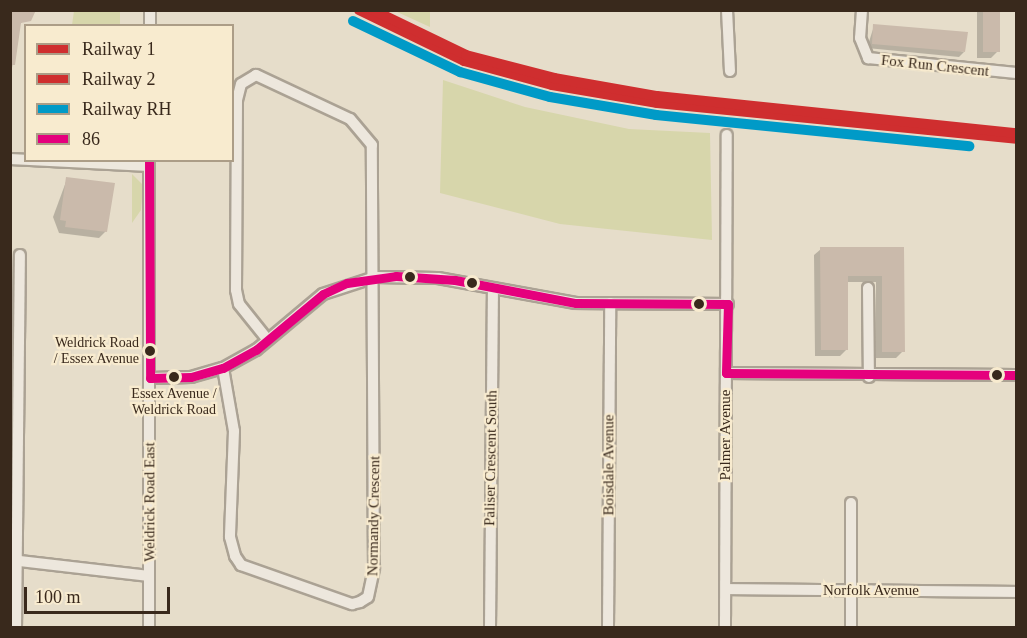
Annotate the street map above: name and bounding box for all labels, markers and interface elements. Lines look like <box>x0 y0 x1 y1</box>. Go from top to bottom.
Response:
legend <box>24 24 234 162</box>
text: Railway 1 <box>82 39 156 59</box>
street label: Fox Run Crescent <box>880 51 990 81</box>
text: Railway 2 <box>82 69 156 89</box>
text: Railway RH <box>82 99 172 119</box>
text: 86 <box>82 129 100 149</box>
unlabelled marker <box>404 271 416 283</box>
unlabelled marker <box>466 277 478 289</box>
unlabelled marker <box>693 298 705 310</box>
place label: Weldrick Road / Essex Avenue <box>53 335 139 368</box>
marker: Weldrick Road / Essex Avenue <box>144 345 156 357</box>
unlabelled marker <box>991 369 1003 381</box>
marker: Essex Avenue / Weldrick Road <box>168 371 180 383</box>
place label: Essex Avenue / Weldrick Road <box>131 386 217 418</box>
street label: Palmer Avenue <box>717 389 735 481</box>
street label: Paliser Crescent South <box>481 390 501 526</box>
street label: Boisdale Avenue <box>600 414 618 516</box>
street label: Weldrick Road East <box>141 442 159 562</box>
street label: Normandy Crescent <box>364 456 384 576</box>
scale bar <box>27 575 172 613</box>
street label: Norfolk Avenue <box>823 582 919 600</box>
text: 100 m <box>35 587 81 607</box>

